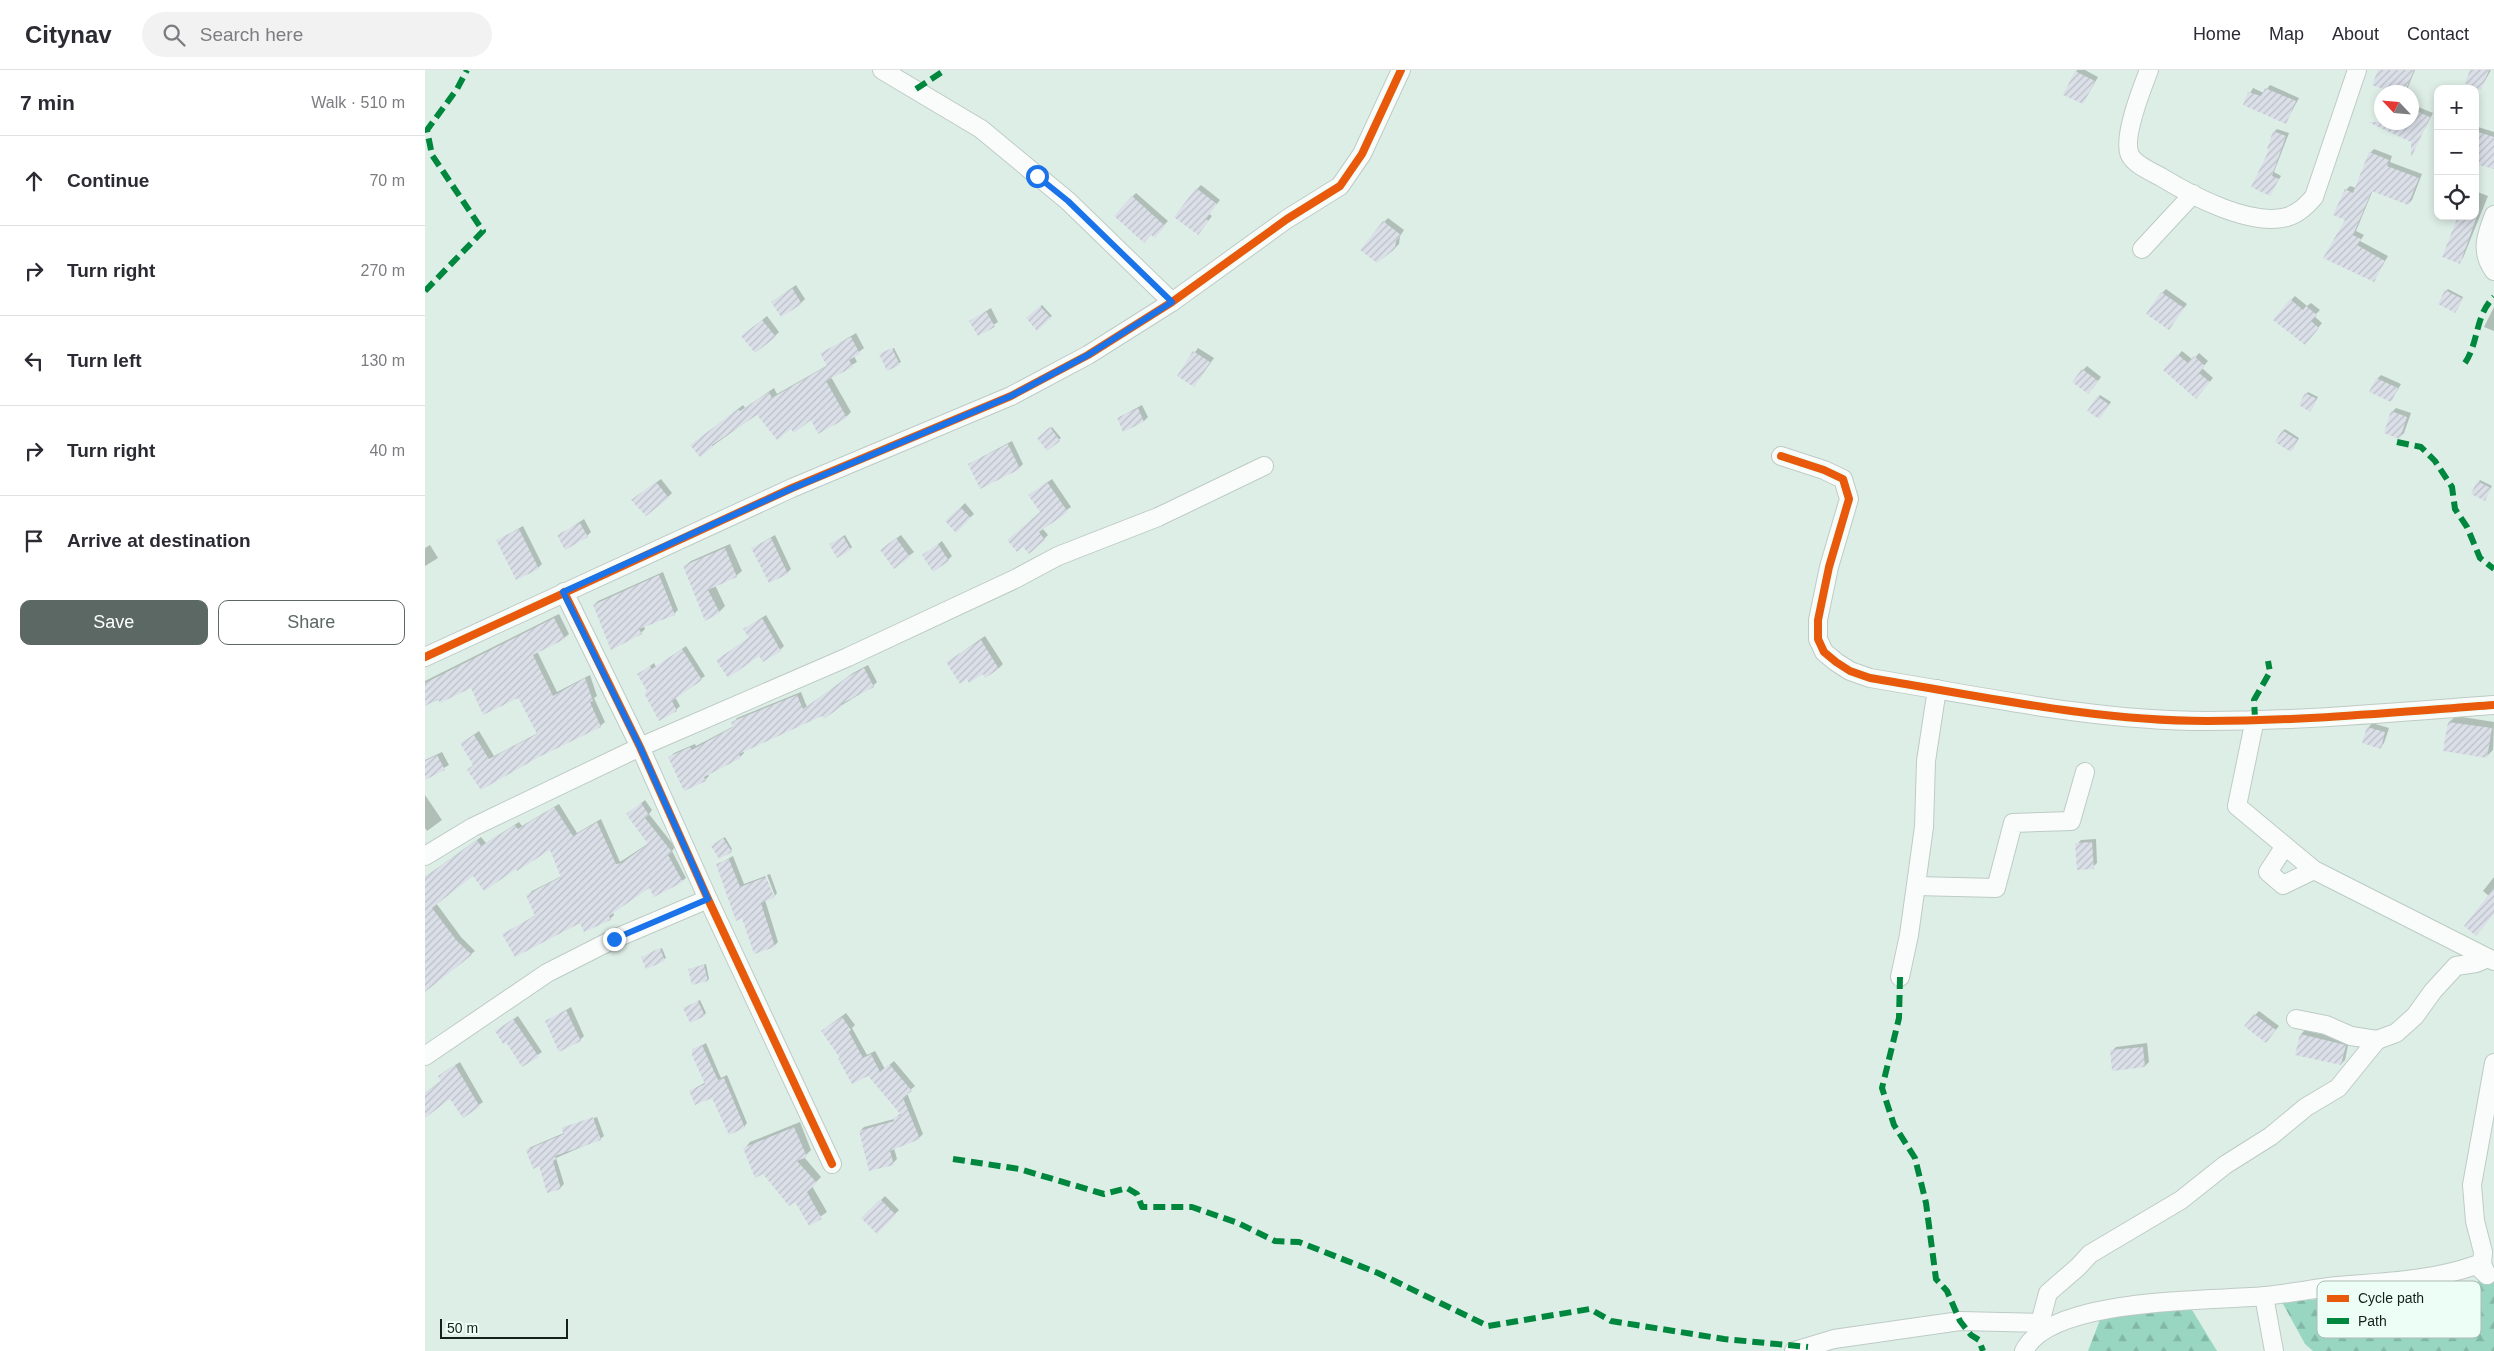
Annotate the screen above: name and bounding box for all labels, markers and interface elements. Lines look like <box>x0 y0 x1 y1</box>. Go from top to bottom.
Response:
search box <box>142 12 492 57</box>
text: Citynav <box>25 21 112 48</box>
icon: search <box>160 21 188 49</box>
text: Search here <box>200 24 303 45</box>
text: Home <box>2193 24 2241 44</box>
text: Map <box>2269 24 2304 44</box>
text: About <box>2332 24 2379 44</box>
text: Contact <box>2407 24 2469 44</box>
north arrow <box>2374 85 2419 130</box>
map controls <box>2434 85 2479 220</box>
button: + <box>2434 85 2479 130</box>
text: 7 min <box>20 91 75 114</box>
text: Walk · 510 m <box>311 94 405 111</box>
button: − <box>2434 130 2479 175</box>
route start <box>1026 165 1049 188</box>
icon: ahead <box>20 167 48 195</box>
text: Continue <box>67 170 149 191</box>
text: 70 m <box>369 172 405 189</box>
button: locate <box>2434 175 2479 220</box>
icon: right <box>20 257 48 285</box>
text: Turn right <box>67 260 155 281</box>
text: 270 m <box>361 262 405 279</box>
icon: left <box>20 347 48 375</box>
text: Turn left <box>67 350 142 371</box>
text: 130 m <box>361 352 405 369</box>
icon: right <box>20 437 48 465</box>
text: Turn right <box>67 440 155 461</box>
text: 40 m <box>369 442 405 459</box>
icon: arrive <box>20 527 48 555</box>
text: Arrive at destination <box>67 530 251 551</box>
button: Save <box>20 600 208 645</box>
button: Share <box>218 600 405 645</box>
route end <box>603 928 626 951</box>
legend <box>2317 1281 2481 1338</box>
text: Cycle path <box>2358 1290 2424 1306</box>
text: Path <box>2358 1313 2387 1329</box>
scale bar <box>440 1316 567 1339</box>
text: 50 m <box>447 1320 478 1336</box>

